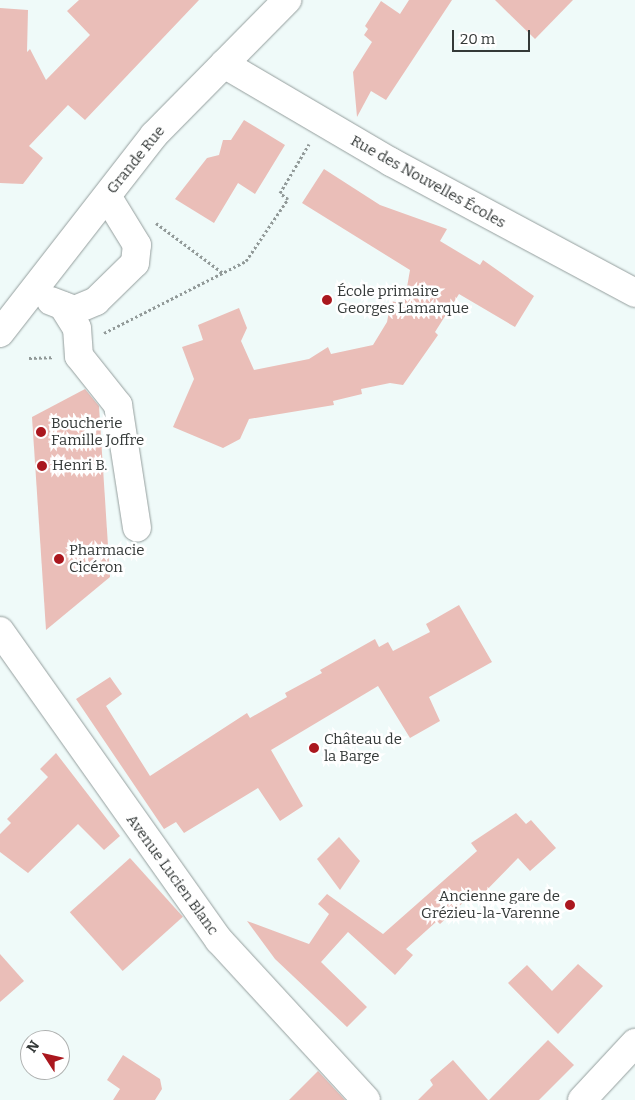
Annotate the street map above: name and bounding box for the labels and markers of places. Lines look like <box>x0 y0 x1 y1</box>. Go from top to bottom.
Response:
place label: École primaire Georges Lamarque <box>337 282 469 317</box>
marker: École primaire Georges Lamarque <box>321 294 333 306</box>
place label: Boucherie Famille Joffre <box>51 414 144 449</box>
marker: Boucherie Famille Joffre <box>35 426 47 438</box>
place label: Henri B. <box>52 457 107 475</box>
marker: Henri B. <box>36 460 48 472</box>
place label: Pharmacie Cicéron <box>69 541 144 576</box>
marker: Pharmacie Cicéron <box>53 553 65 565</box>
place label: Château de la Barge <box>324 730 402 765</box>
marker: Château de la Barge <box>308 742 320 754</box>
place label: Ancienne gare de Grézieu-la-Varenne <box>421 887 560 922</box>
marker: Ancienne gare de Grézieu-la-Varenne <box>564 899 576 911</box>

